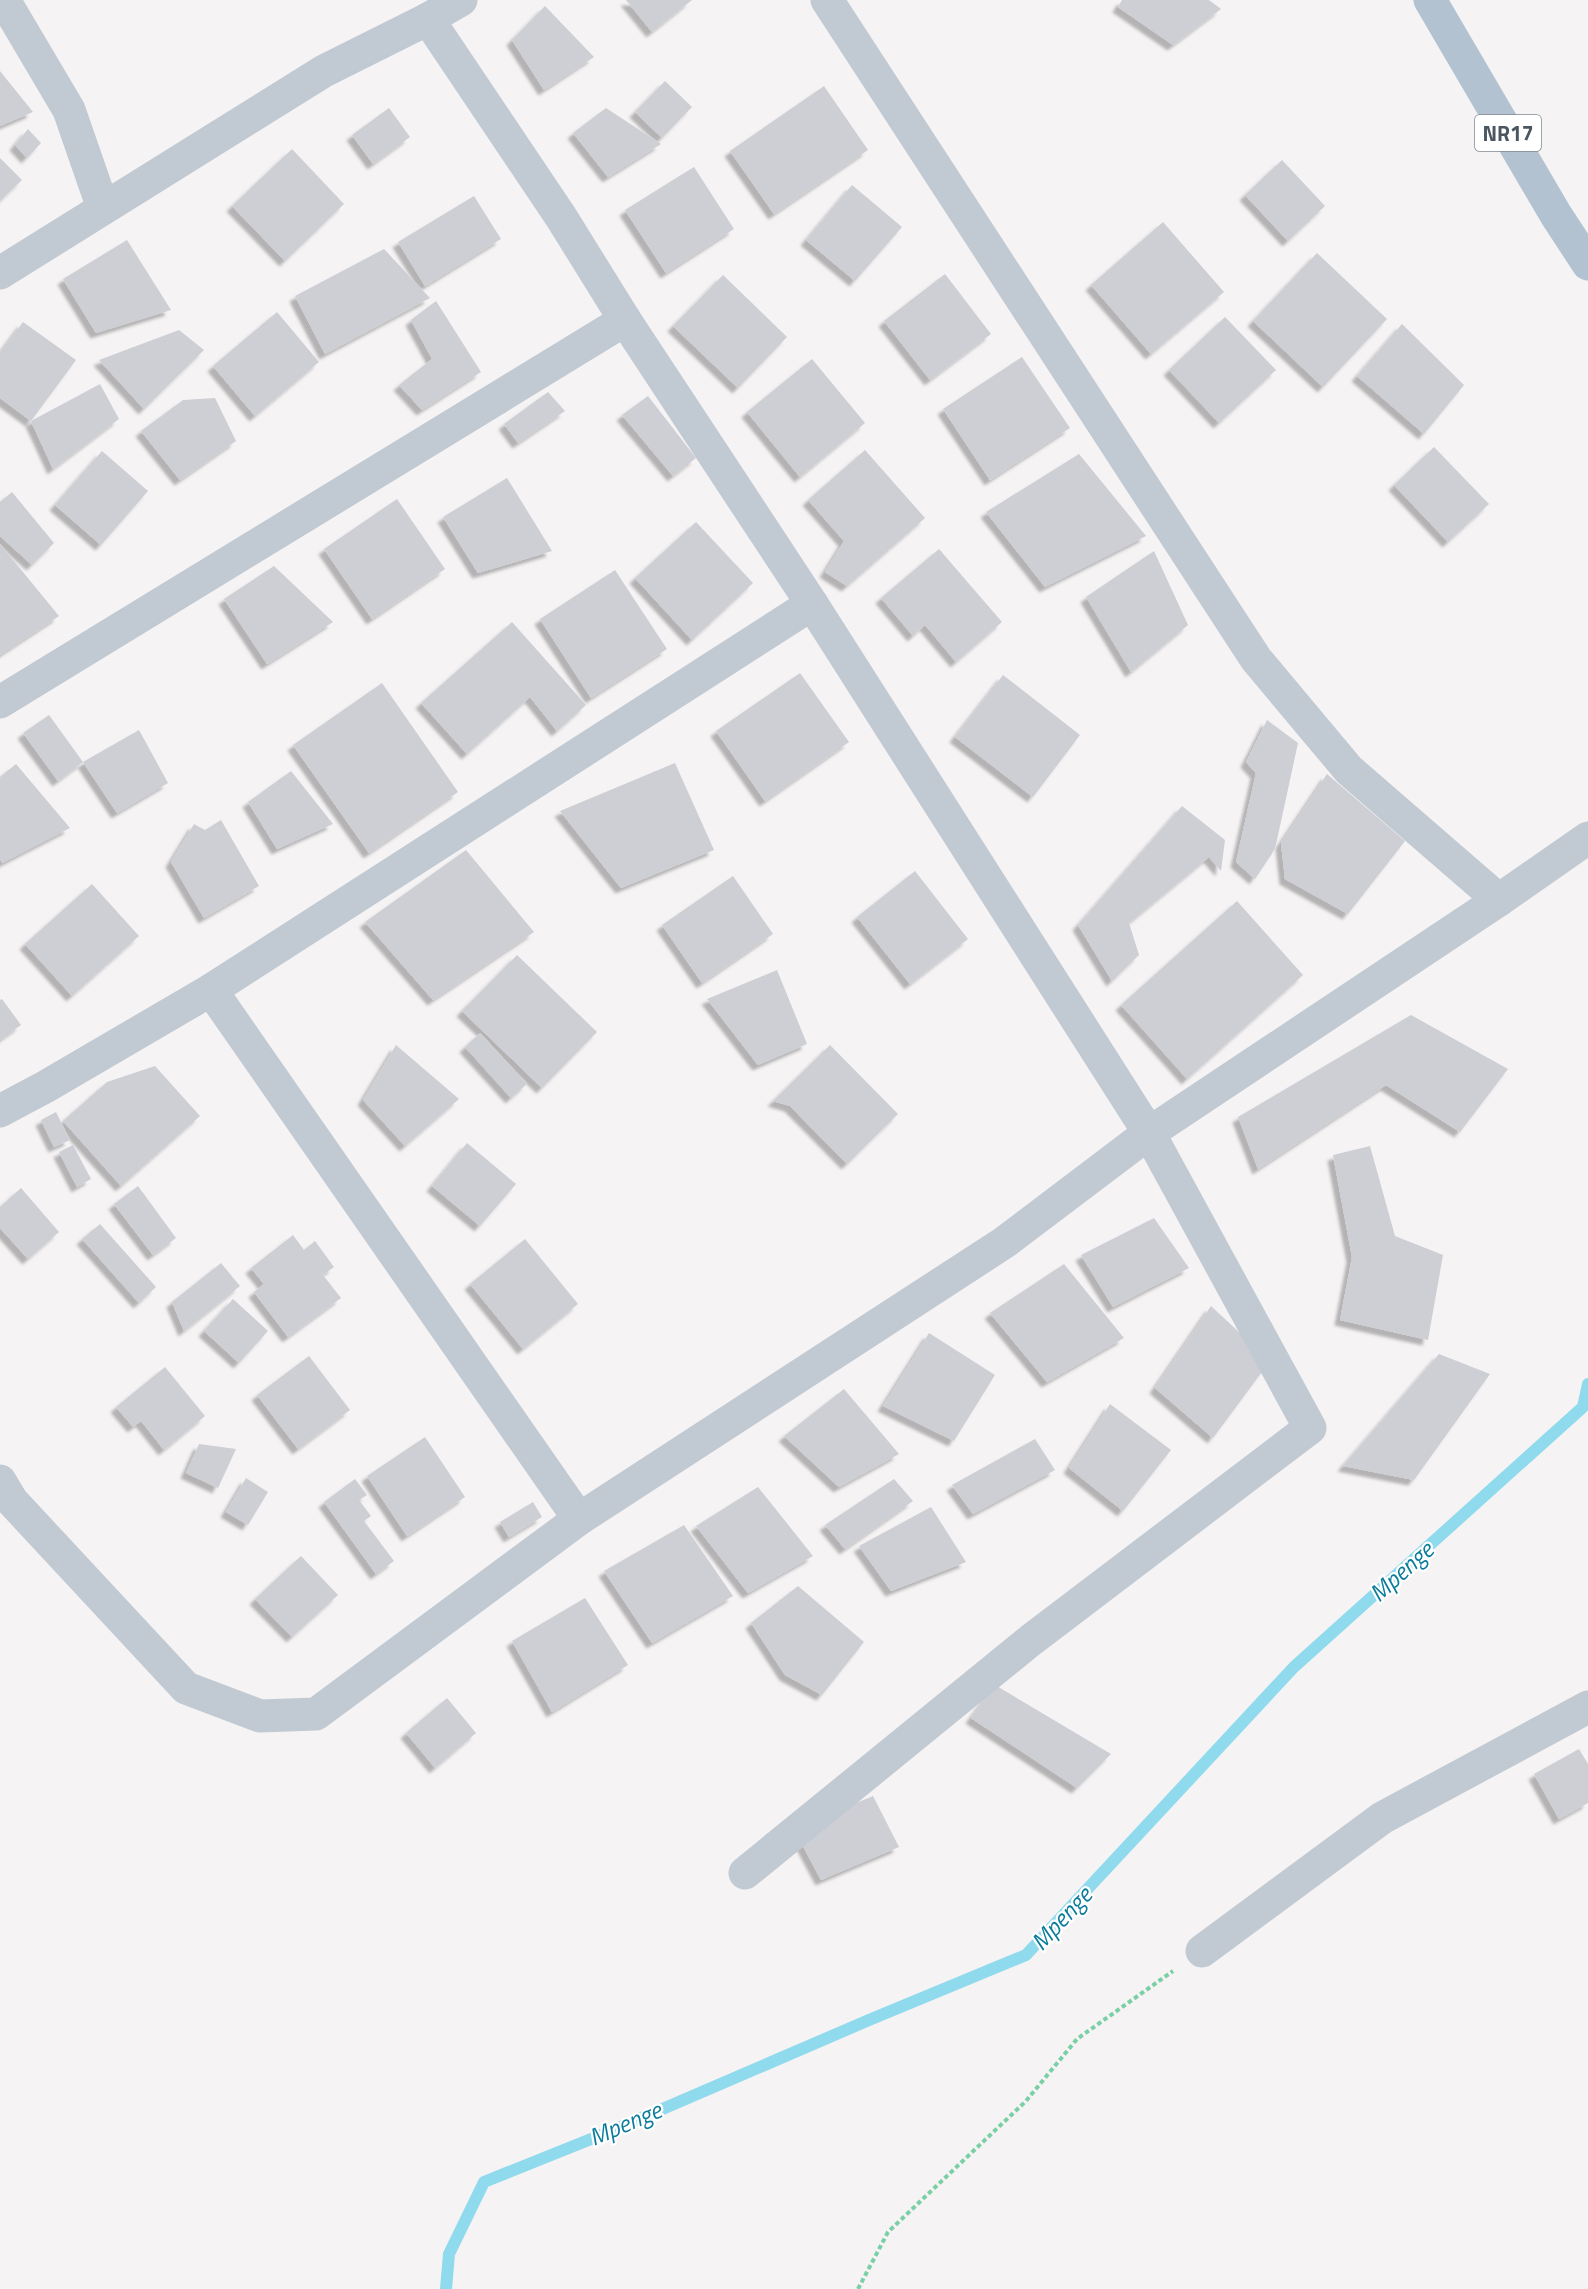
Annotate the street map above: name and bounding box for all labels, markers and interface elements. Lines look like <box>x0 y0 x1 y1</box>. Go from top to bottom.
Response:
road number: NR17 <box>1475 115 1541 151</box>
water label: Mpenge <box>1361 1531 1443 1610</box>
water label: Mpenge <box>1022 1877 1101 1958</box>
water label: Mpenge <box>583 2091 669 2154</box>

